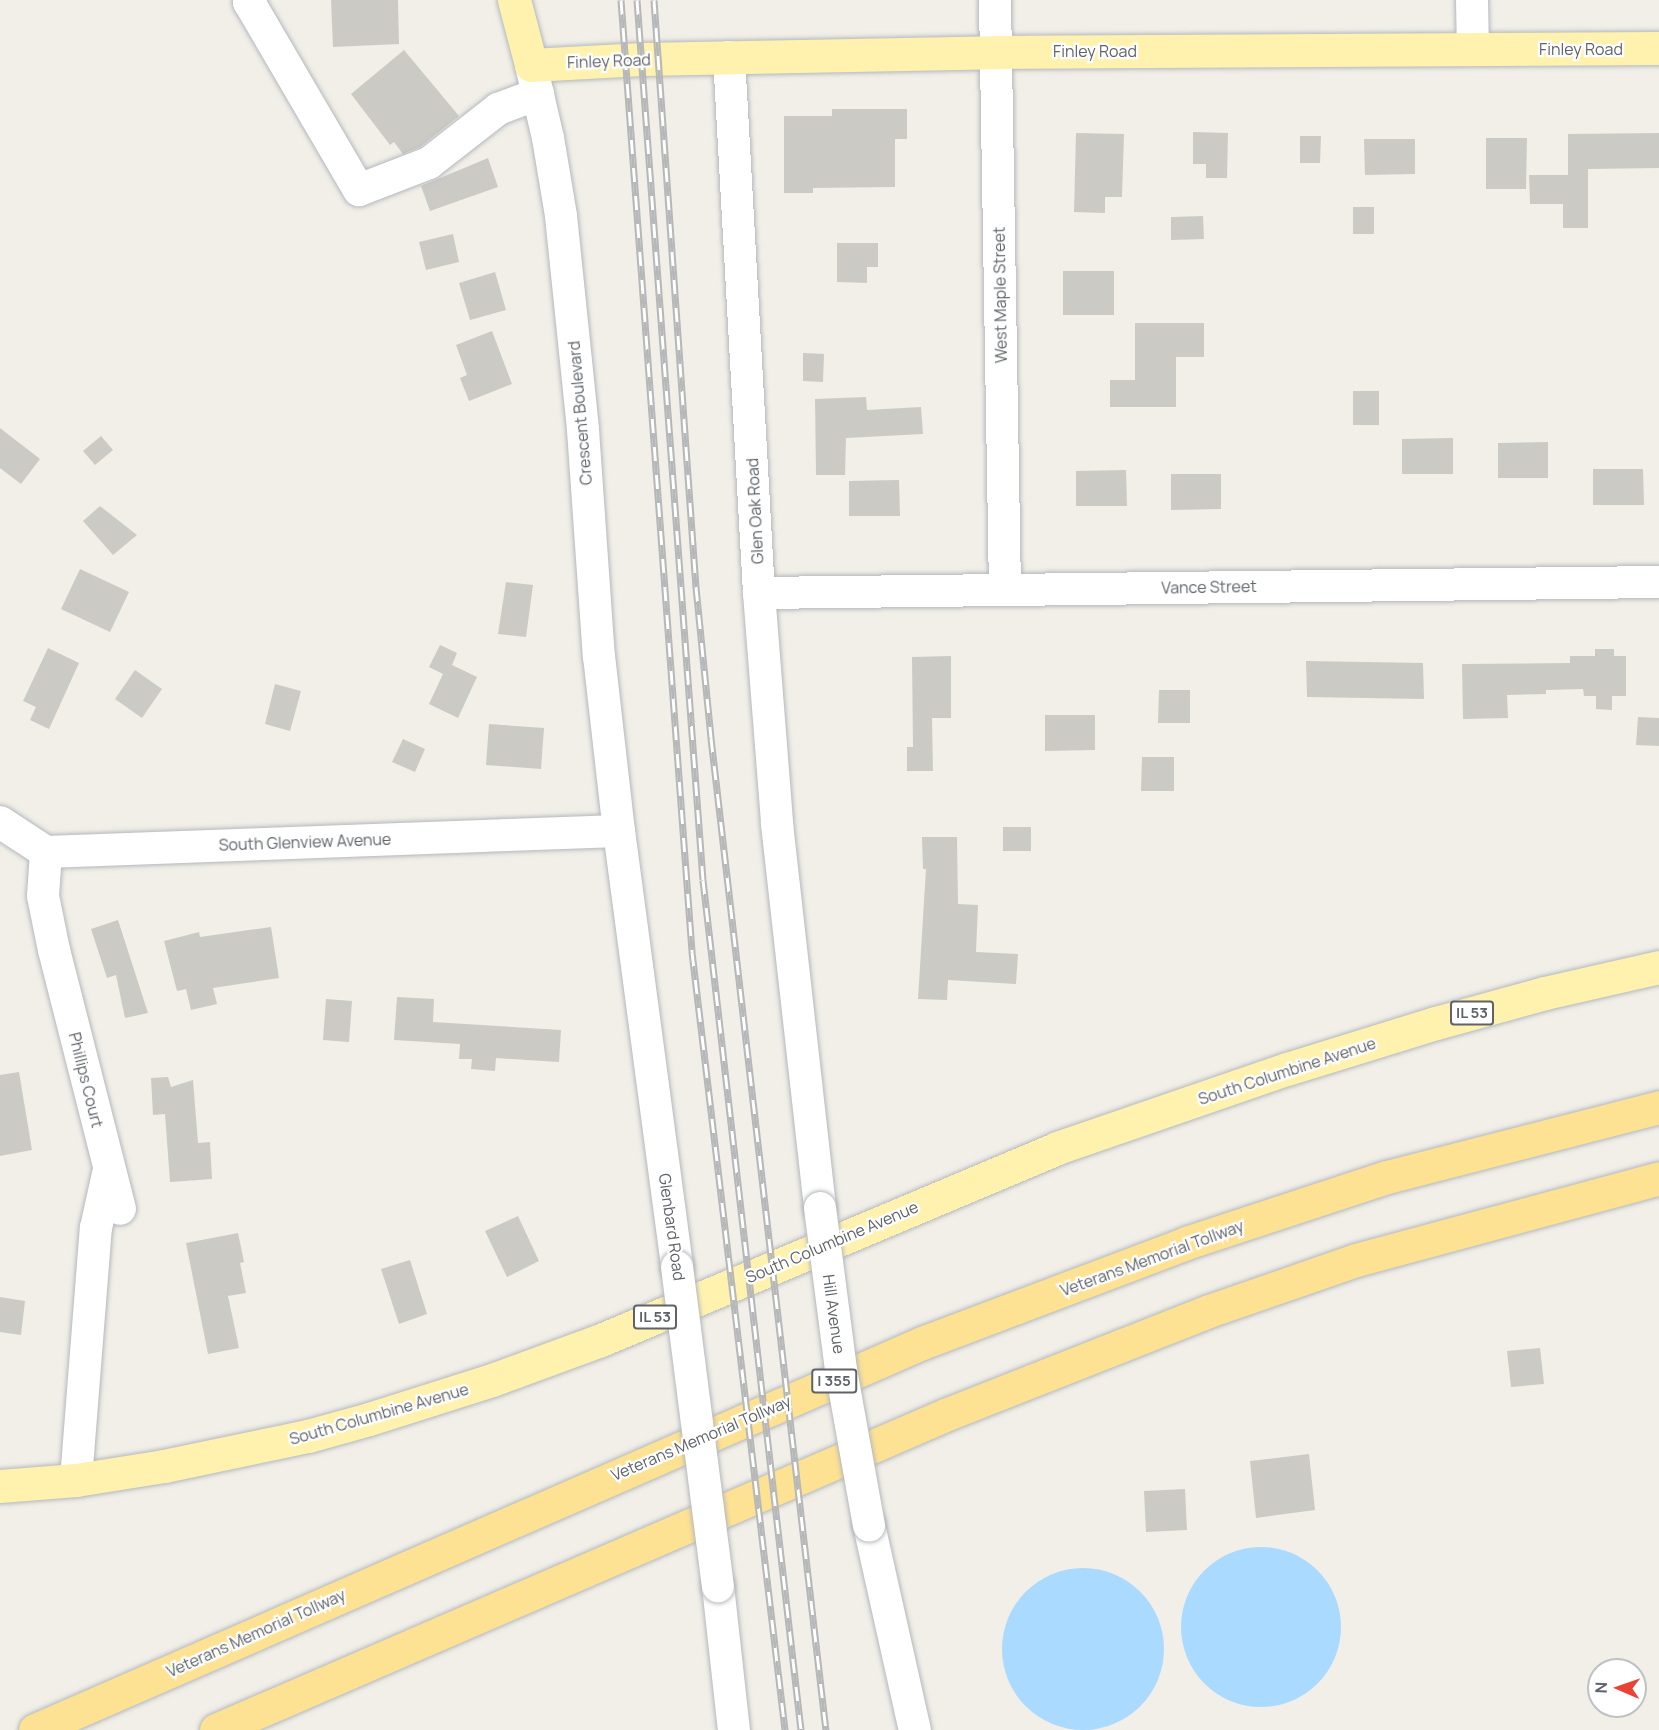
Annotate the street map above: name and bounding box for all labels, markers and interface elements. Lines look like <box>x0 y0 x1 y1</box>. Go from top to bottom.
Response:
street label: Finley Road <box>1539 39 1623 59</box>
street label: Finley Road <box>1053 41 1137 61</box>
street label: Finley Road <box>567 50 651 72</box>
street label: West Maple Street <box>989 227 1011 363</box>
street label: Crescent Boulevard <box>564 340 596 486</box>
street label: Glen Oak Road <box>743 457 767 565</box>
street label: Vance Street <box>1161 577 1257 597</box>
street label: South Glenview Avenue <box>218 829 392 855</box>
road number: IL 53 <box>1450 1001 1494 1025</box>
street label: Phillips Court <box>65 1030 107 1130</box>
street label: South Columbine Avenue <box>1196 1033 1378 1109</box>
street label: Glenbard Road <box>655 1172 689 1282</box>
street label: South Columbine Avenue <box>743 1197 921 1287</box>
street label: Veterans Memorial Tollway <box>1058 1216 1246 1300</box>
street label: Hill Avenue <box>819 1273 849 1355</box>
road number: IL 53 <box>632 1305 678 1329</box>
road number: I 355 <box>810 1369 858 1393</box>
street label: South Columbine Avenue <box>287 1379 471 1449</box>
street label: Veterans Memorial Tollway <box>608 1391 794 1485</box>
street label: Veterans Memorial Tollway <box>164 1585 348 1681</box>
north arrow <box>1587 1658 1647 1718</box>
text: N <box>1590 1681 1612 1694</box>

